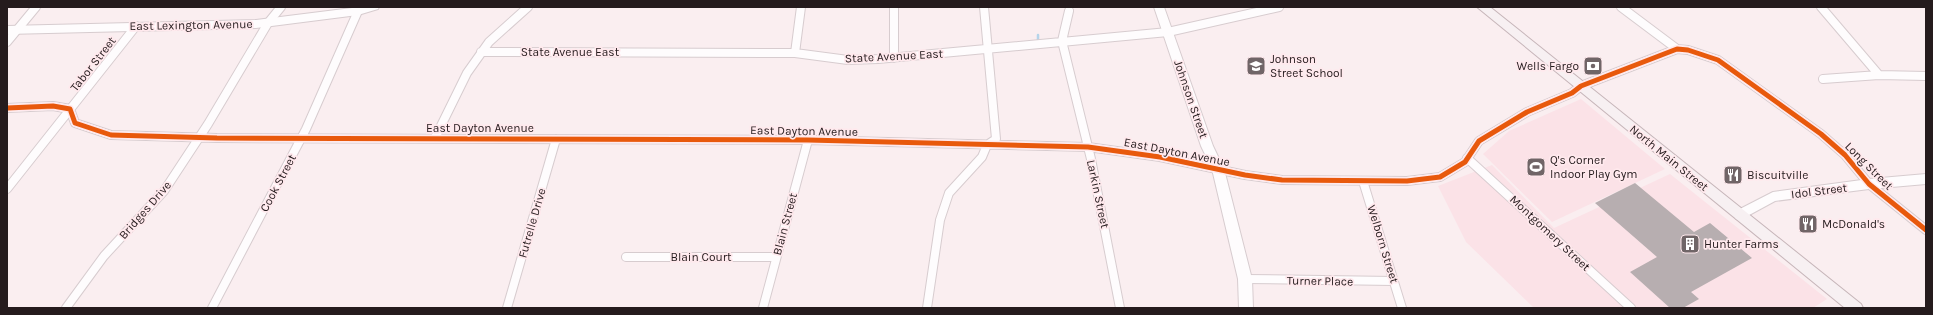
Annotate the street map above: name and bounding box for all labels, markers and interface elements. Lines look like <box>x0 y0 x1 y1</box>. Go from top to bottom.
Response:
street label: East Lexington Avenue <box>129 17 253 33</box>
street label: Tabor Street <box>67 34 119 94</box>
street label: State Avenue East <box>521 45 620 59</box>
street label: State Avenue East <box>844 46 944 66</box>
place label: Johnson Street School <box>1270 52 1343 80</box>
school or university icon: Johnson Street School <box>1245 55 1267 77</box>
bank icon: Wells Fargo <box>1582 55 1604 77</box>
street label: Johnson Street <box>1171 58 1211 140</box>
place label: Wells Fargo <box>1517 59 1579 73</box>
street label: East Dayton Avenue <box>426 121 534 135</box>
street label: North Main Street <box>1627 122 1712 194</box>
street label: East Dayton Avenue <box>750 123 858 139</box>
street label: East Dayton Avenue <box>1123 135 1231 169</box>
street label: Long Street <box>1842 139 1896 193</box>
street label: Cook Street <box>257 151 299 214</box>
place label: Q's Corner Indoor Play Gym <box>1550 153 1638 181</box>
sports icon: Q's Corner Indoor Play Gym <box>1525 156 1547 178</box>
street label: Larkin Street <box>1084 158 1112 230</box>
restaurant icon: Biscuitville <box>1722 164 1744 186</box>
place label: Biscuitville <box>1747 168 1808 182</box>
street label: Bridges Drive <box>116 178 174 242</box>
street label: Idol Street <box>1790 181 1848 201</box>
street label: Futrelle Drive <box>515 186 549 260</box>
street label: Blain Street <box>770 191 800 257</box>
street label: Montgomery Street <box>1507 192 1593 274</box>
street label: Welborn Street <box>1364 203 1402 285</box>
restaurant icon: McDonald's <box>1797 213 1819 235</box>
place label: McDonald's <box>1822 217 1885 231</box>
building icon: Hunter Farms <box>1679 233 1701 255</box>
place label: Hunter Farms <box>1704 237 1779 251</box>
street label: Blain Court <box>670 250 732 264</box>
street label: Turner Place <box>1287 273 1353 289</box>

